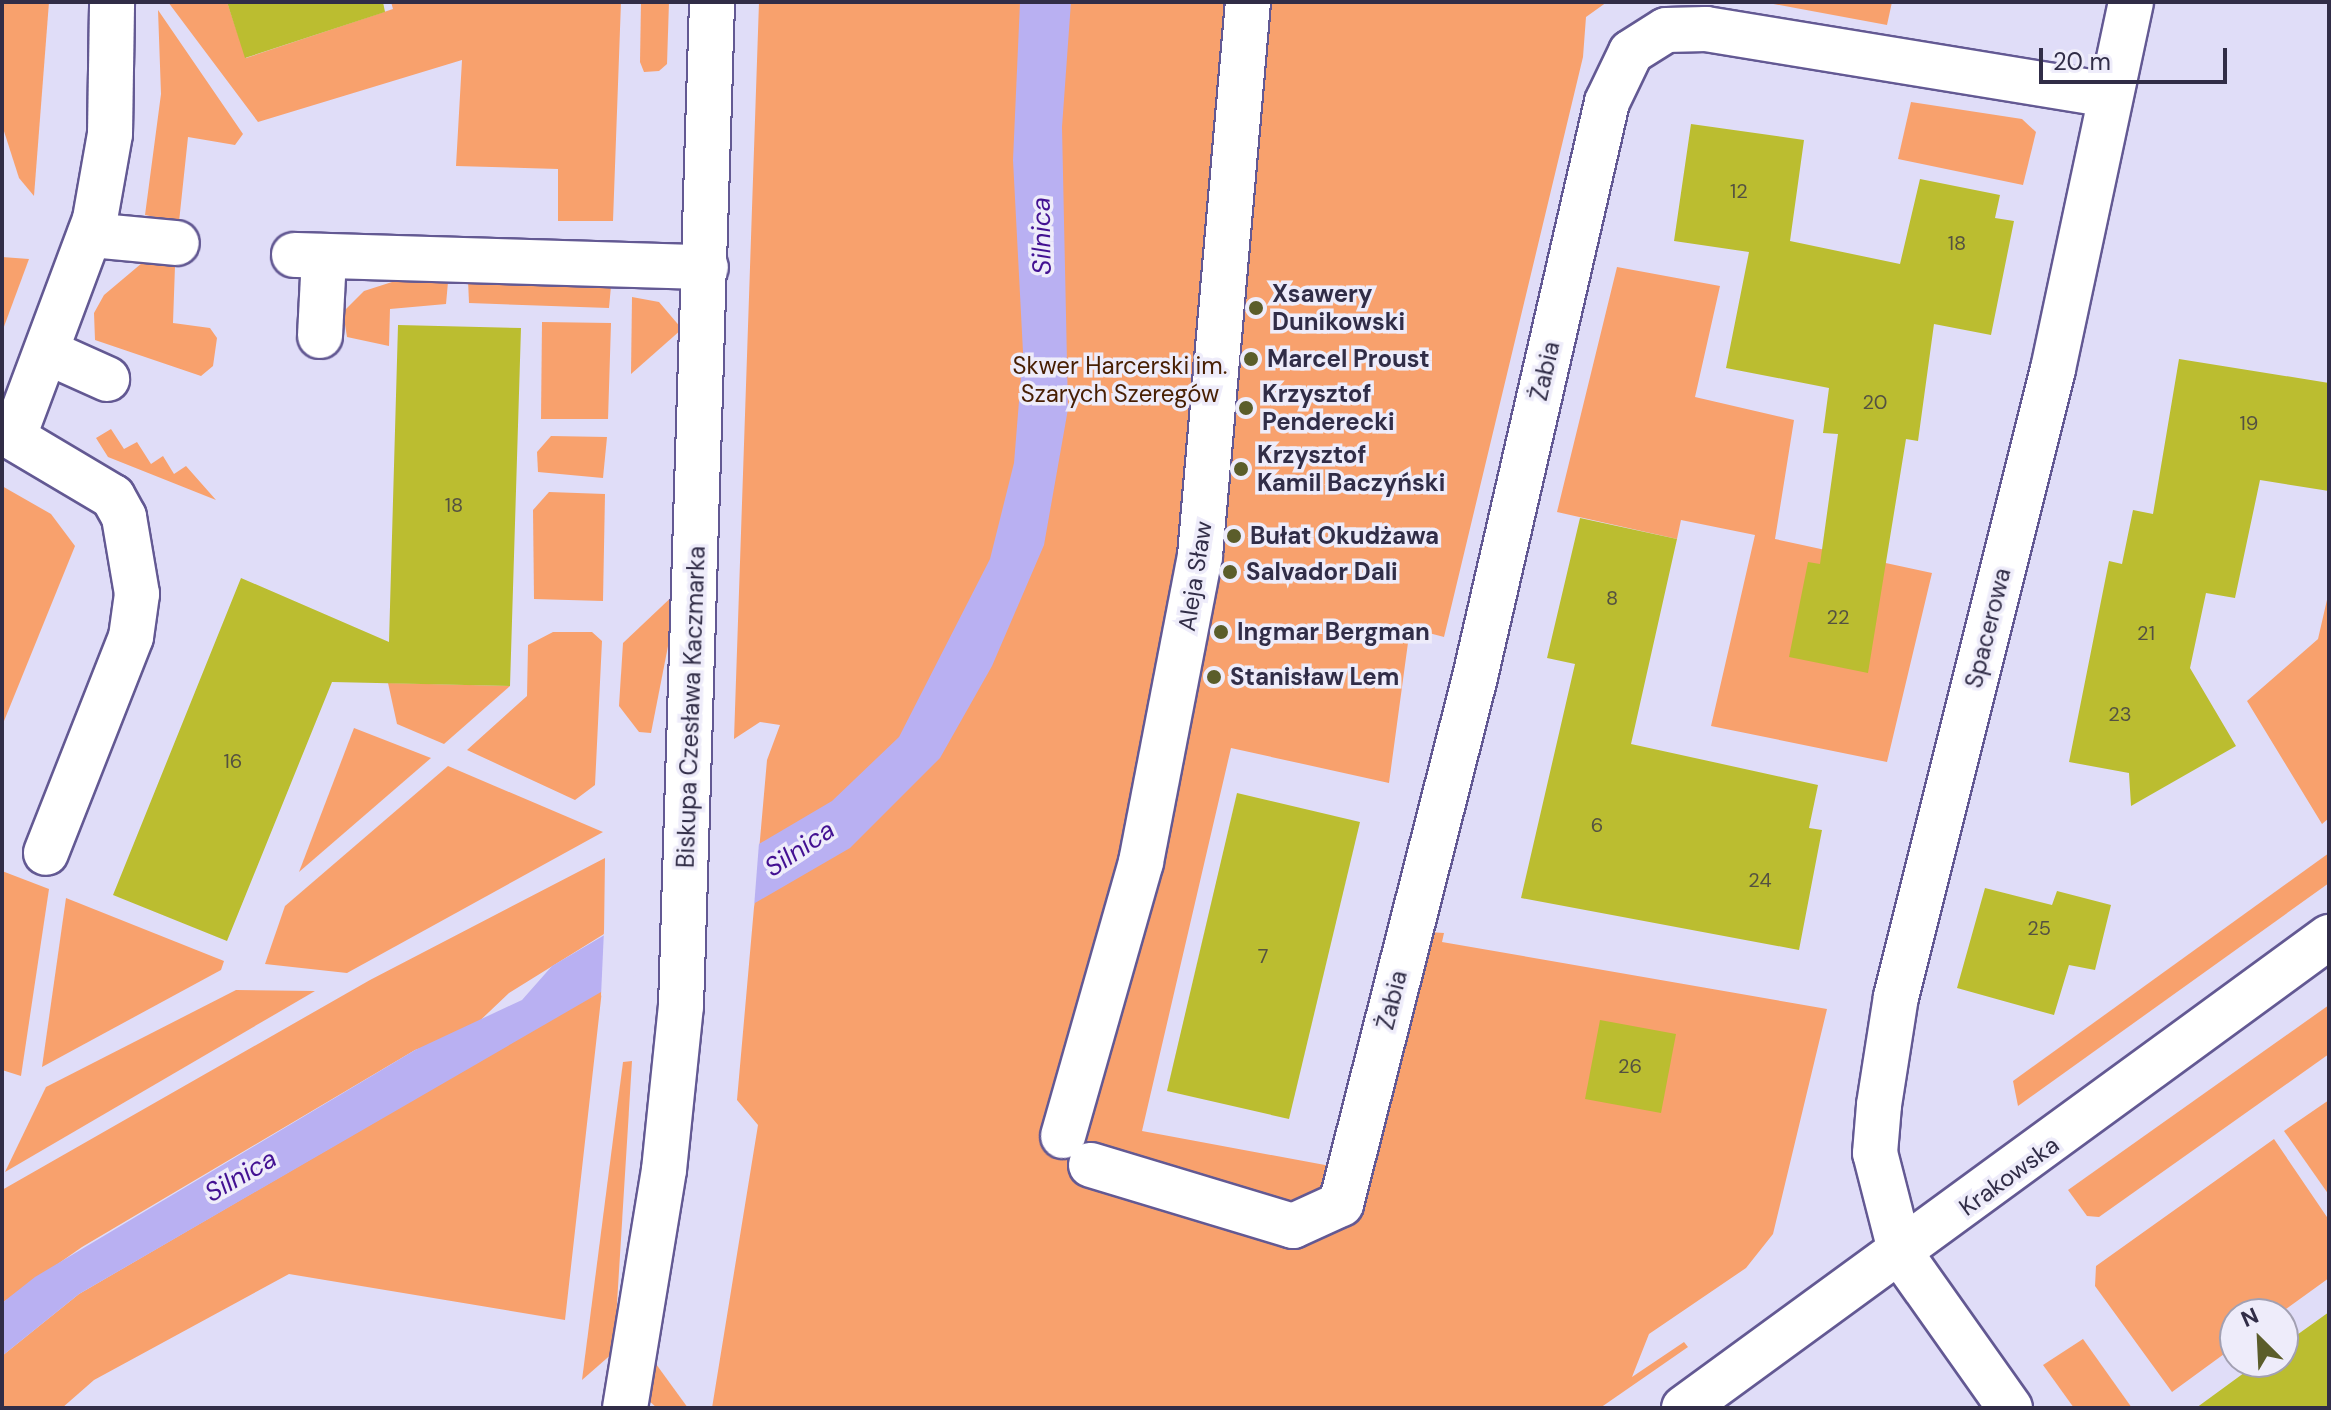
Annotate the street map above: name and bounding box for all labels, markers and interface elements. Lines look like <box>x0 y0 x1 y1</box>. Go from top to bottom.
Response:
scale bar <box>2043 32 2231 82</box>
text: 20 m <box>2053 46 2111 77</box>
house number: 12 <box>1730 179 1748 203</box>
water label: Silnica <box>1026 197 1058 275</box>
house number: 18 <box>1948 231 1966 255</box>
place label: Xsawery Dunikowski <box>1272 280 1405 336</box>
marker: Xsawery Dunikowski <box>1247 299 1265 317</box>
street label: Żabia <box>1524 339 1566 403</box>
place label: Marcel Proust <box>1267 345 1430 373</box>
marker: Marcel Proust <box>1242 350 1260 368</box>
park label: Skwer Harcerski im. Szarych Szeregów <box>1012 352 1228 408</box>
place label: Krzysztof Penderecki <box>1262 380 1395 436</box>
house number: 20 <box>1863 390 1887 414</box>
marker: Krzysztof Penderecki <box>1237 399 1255 417</box>
house number: 19 <box>2240 411 2258 435</box>
place label: Krzysztof Kamil Baczyński <box>1257 441 1445 497</box>
marker: Krzysztof Kamil Baczyński <box>1232 460 1250 478</box>
house number: 18 <box>445 493 463 517</box>
street label: Aleja Sław <box>1172 519 1218 633</box>
place label: Bułat Okudżawa <box>1250 522 1439 550</box>
marker: Bułat Okudżawa <box>1225 527 1243 545</box>
street label: Biskupa Czesława Kaczmarka <box>671 545 711 869</box>
place label: Salvador Dali <box>1246 558 1398 586</box>
marker: Salvador Dali <box>1221 563 1239 581</box>
street label: Spacerowa <box>1959 565 2017 691</box>
house number: 8 <box>1606 586 1618 610</box>
house number: 22 <box>1826 605 1850 629</box>
place label: Ingmar Bergman <box>1237 618 1430 646</box>
house number: 21 <box>2137 621 2155 645</box>
marker: Ingmar Bergman <box>1212 623 1230 641</box>
place label: Stanisław Lem <box>1230 663 1399 691</box>
marker: Stanisław Lem <box>1205 668 1223 686</box>
house number: 23 <box>2108 702 2132 726</box>
house number: 16 <box>224 749 242 773</box>
house number: 6 <box>1591 813 1603 837</box>
water label: Silnica <box>759 814 841 884</box>
house number: 24 <box>1748 868 1772 892</box>
house number: 25 <box>2027 916 2051 940</box>
house number: 7 <box>1258 944 1268 968</box>
street label: Żabia <box>1371 967 1413 1033</box>
house number: 26 <box>1618 1054 1642 1078</box>
street label: Krakowska <box>1953 1130 2065 1222</box>
water label: Silnica <box>200 1143 282 1209</box>
north arrow <box>2219 1298 2299 1378</box>
text: N <box>2237 1301 2263 1334</box>

